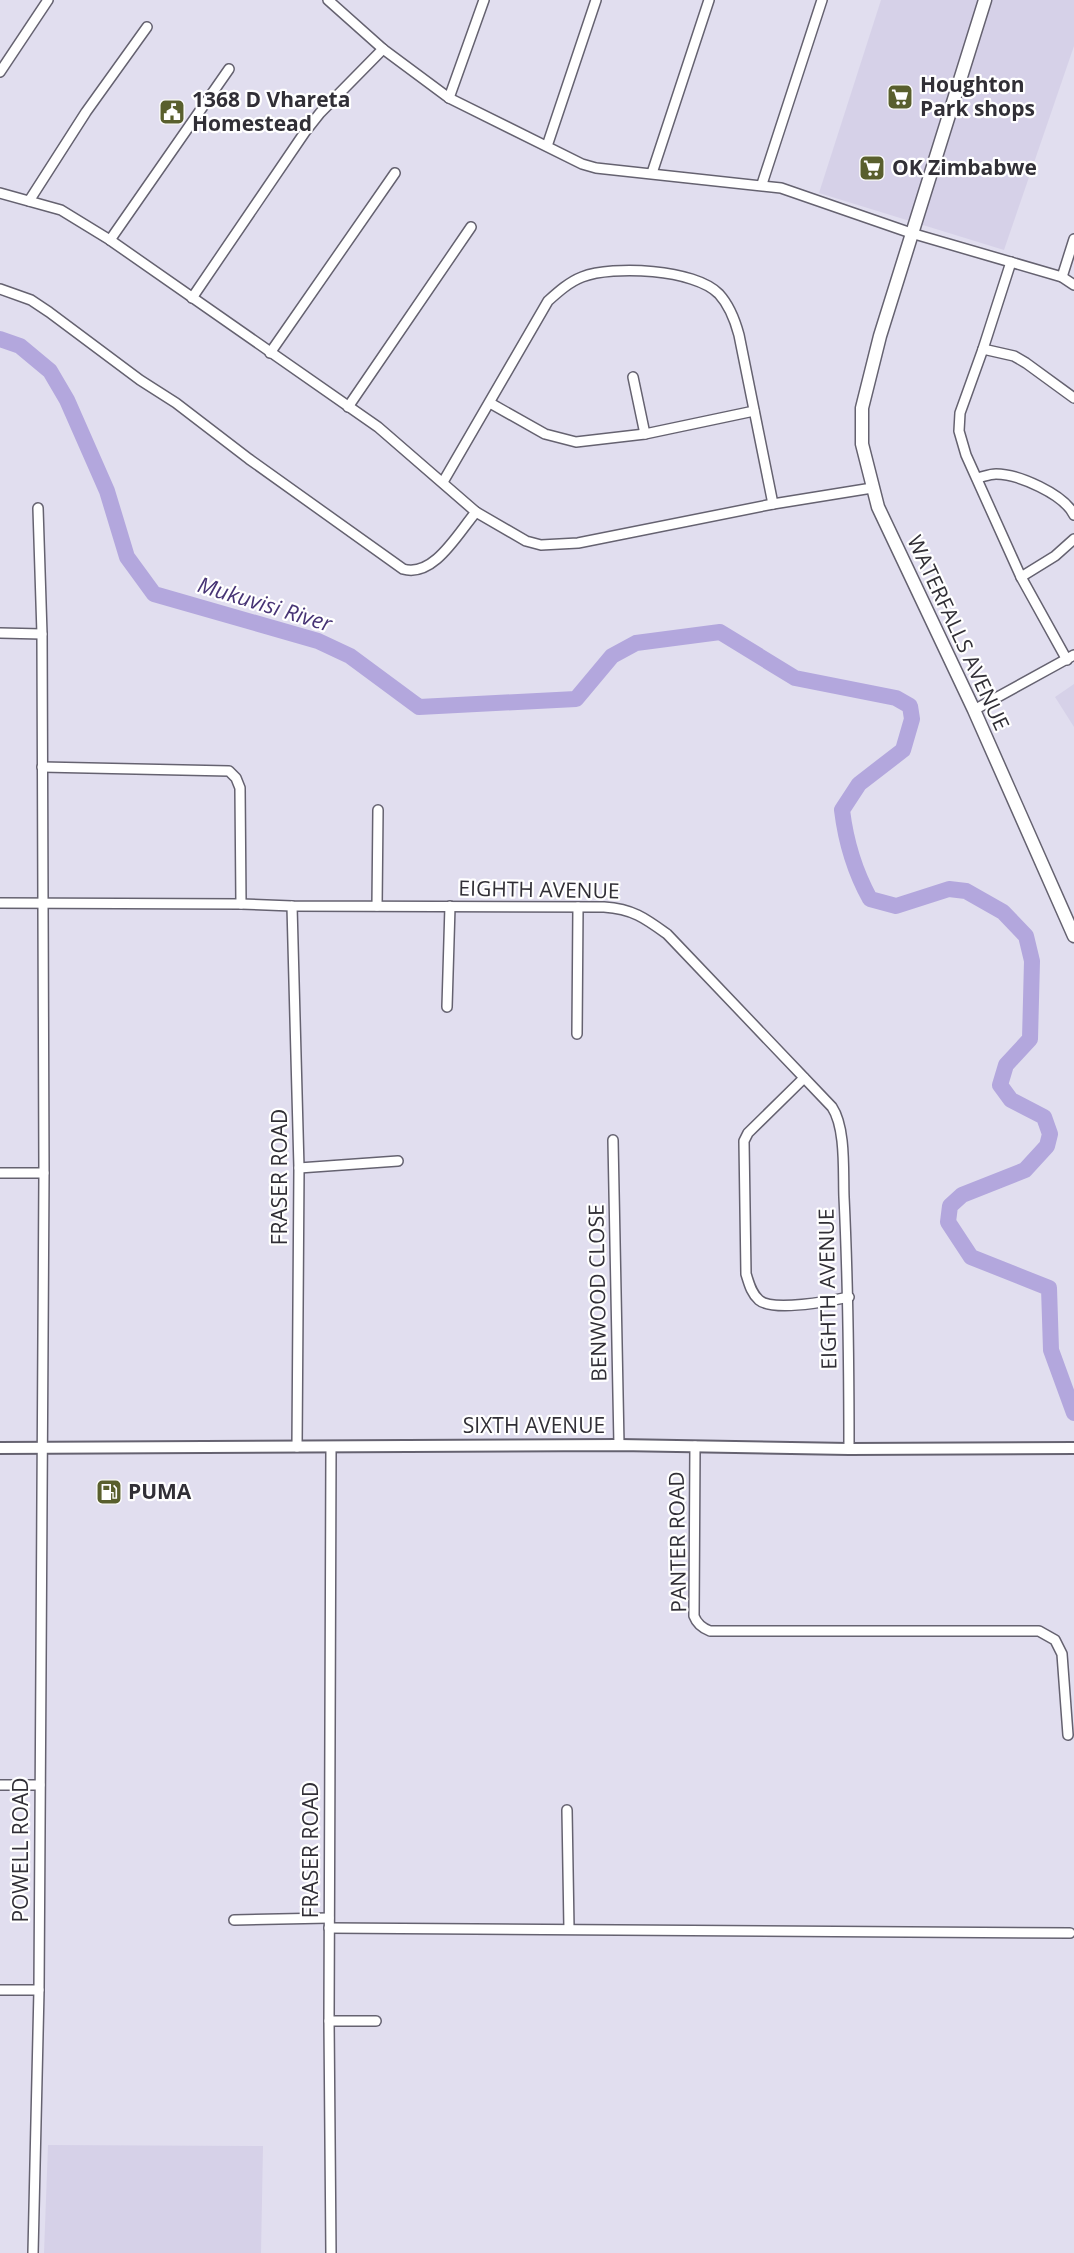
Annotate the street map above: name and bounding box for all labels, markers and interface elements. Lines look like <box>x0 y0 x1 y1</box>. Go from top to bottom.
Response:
place label: Houghton Park shops <box>920 70 1035 122</box>
supermarket icon: Houghton Park shops <box>885 82 915 112</box>
place label: 1368 D Vhareta Homestead <box>192 85 350 137</box>
public building icon: 1368 D Vhareta Homestead <box>157 97 187 127</box>
supermarket icon: OK Zimbabwe <box>857 153 887 183</box>
place label: OK Zimbabwe <box>892 153 1037 181</box>
street label: WATERFALLS AVENUE <box>901 531 1016 735</box>
water label: Mukuvisi River <box>195 568 337 638</box>
street label: EIGHTH AVENUE <box>458 874 620 904</box>
street label: FRASER ROAD <box>265 1109 293 1245</box>
street label: BENWOOD CLOSE <box>581 1204 613 1382</box>
street label: EIGHTH AVENUE <box>812 1208 842 1370</box>
street label: SIXTH AVENUE <box>463 1411 605 1439</box>
street label: PANTER ROAD <box>662 1471 692 1613</box>
fuel station icon: PUMA <box>94 1477 124 1507</box>
place label: PUMA <box>128 1477 192 1505</box>
street label: POWELL ROAD <box>6 1777 34 1923</box>
street label: FRASER ROAD <box>296 1782 324 1918</box>

